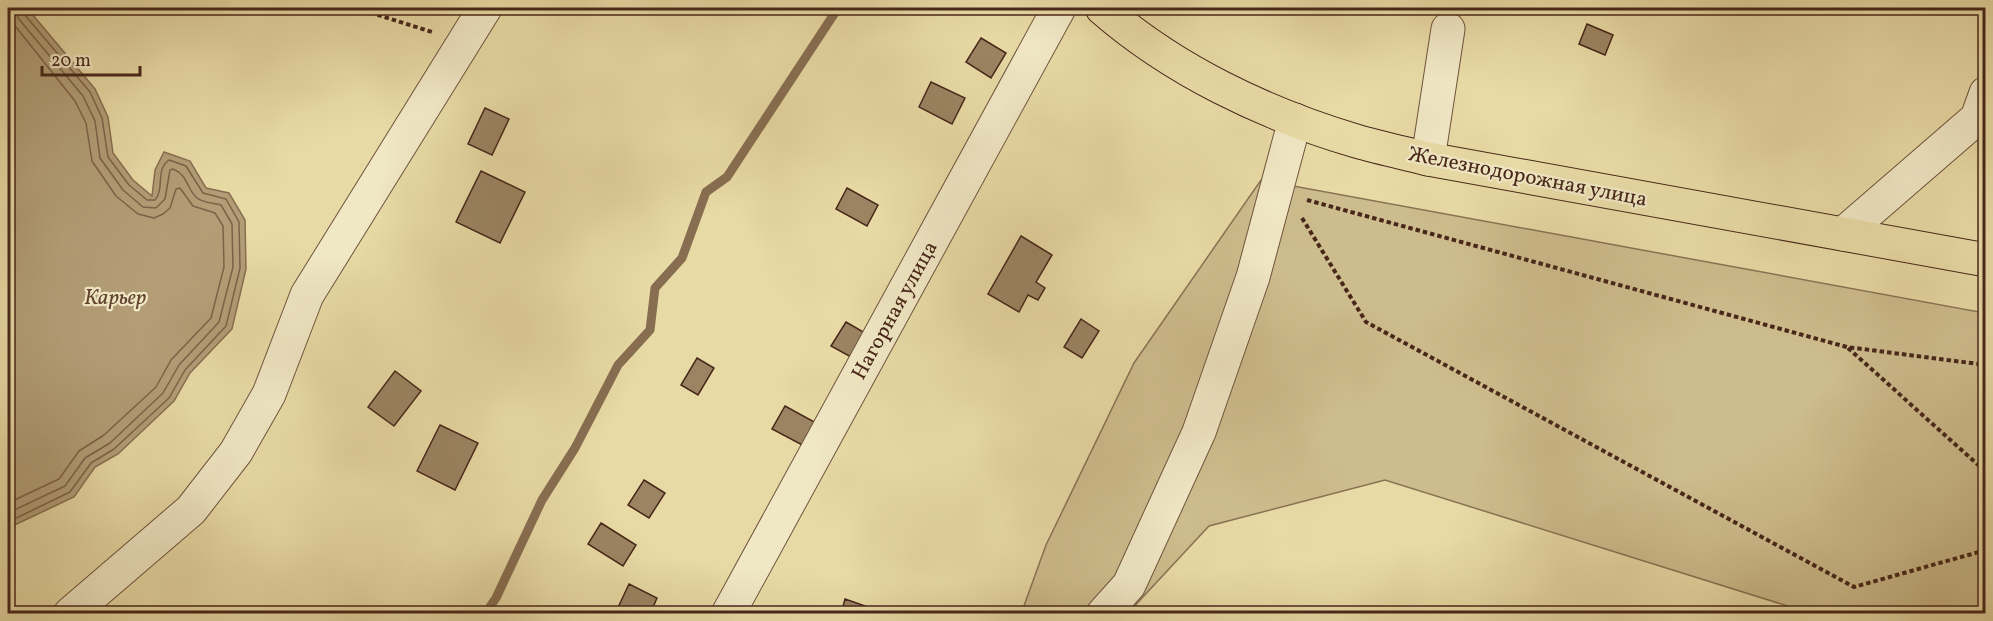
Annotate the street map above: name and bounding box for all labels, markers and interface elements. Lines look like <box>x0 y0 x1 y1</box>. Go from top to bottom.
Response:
scale bar <box>42 39 140 77</box>
text: 20 m <box>51 49 91 74</box>
street label: Железнодорожная улица <box>1406 140 1650 215</box>
street label: Нагорная улица <box>845 236 945 385</box>
water label: Карьер <box>84 283 146 314</box>

